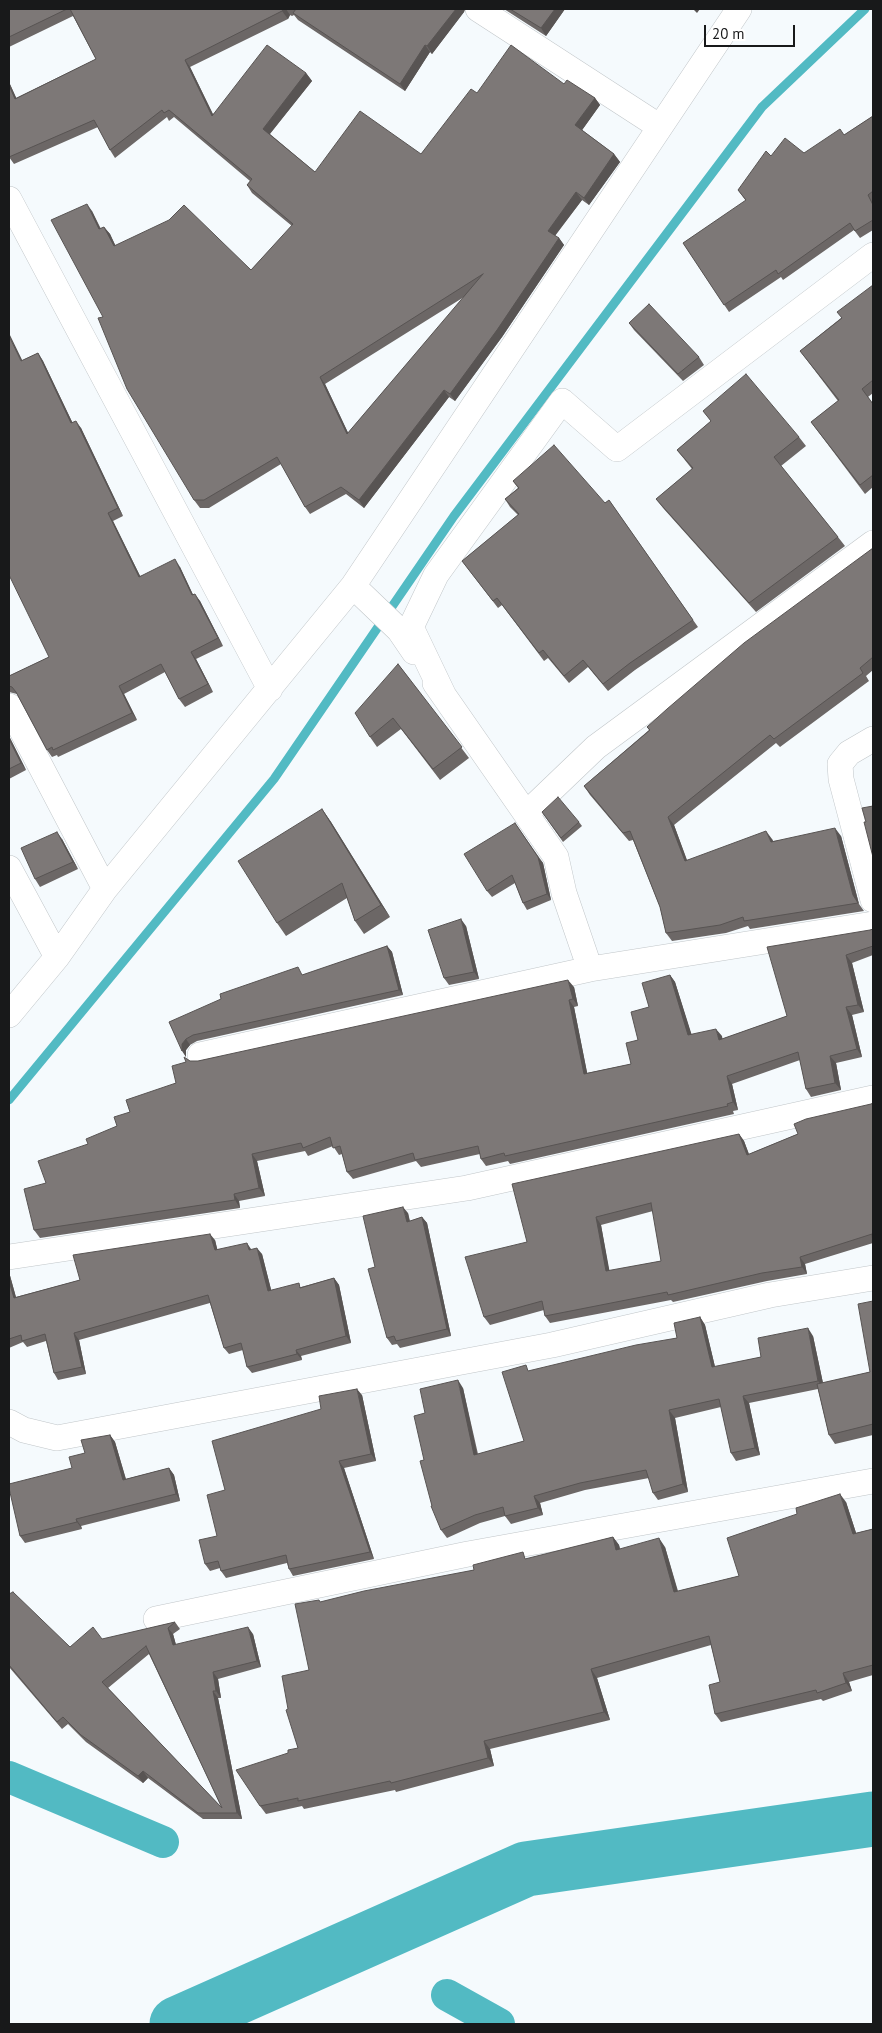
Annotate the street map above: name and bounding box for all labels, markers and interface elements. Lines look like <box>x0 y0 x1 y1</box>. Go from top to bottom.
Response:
scale bar <box>707 15 798 47</box>
text: 20 m <box>712 24 745 43</box>

